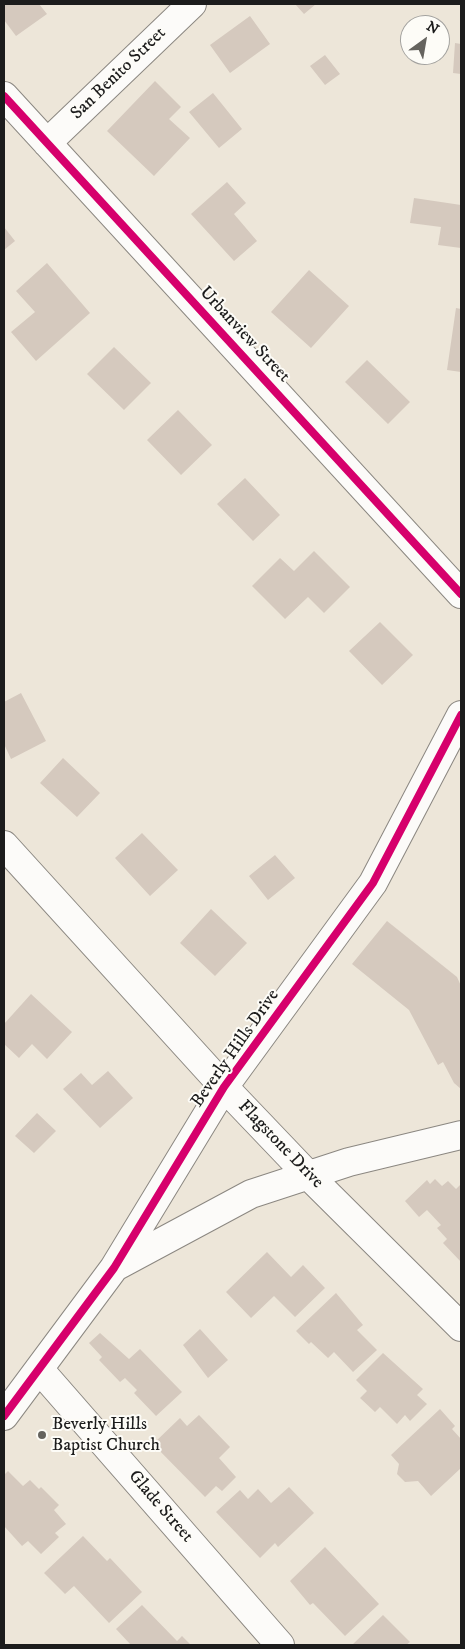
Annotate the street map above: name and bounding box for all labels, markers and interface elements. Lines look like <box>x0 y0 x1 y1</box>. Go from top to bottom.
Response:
north arrow <box>400 15 450 65</box>
text: N <box>423 17 442 39</box>
street label: San Benito Street <box>67 23 171 125</box>
street label: Urbanview Street <box>194 282 294 388</box>
street label: Beverly Hills Drive <box>187 986 285 1112</box>
street label: Flagstone Drive <box>233 1096 327 1194</box>
place label: Beverly Hills Baptist Church <box>52 1414 160 1456</box>
marker: Beverly Hills Baptist Church <box>36 1429 48 1441</box>
street label: Glade Street <box>123 1467 197 1547</box>

